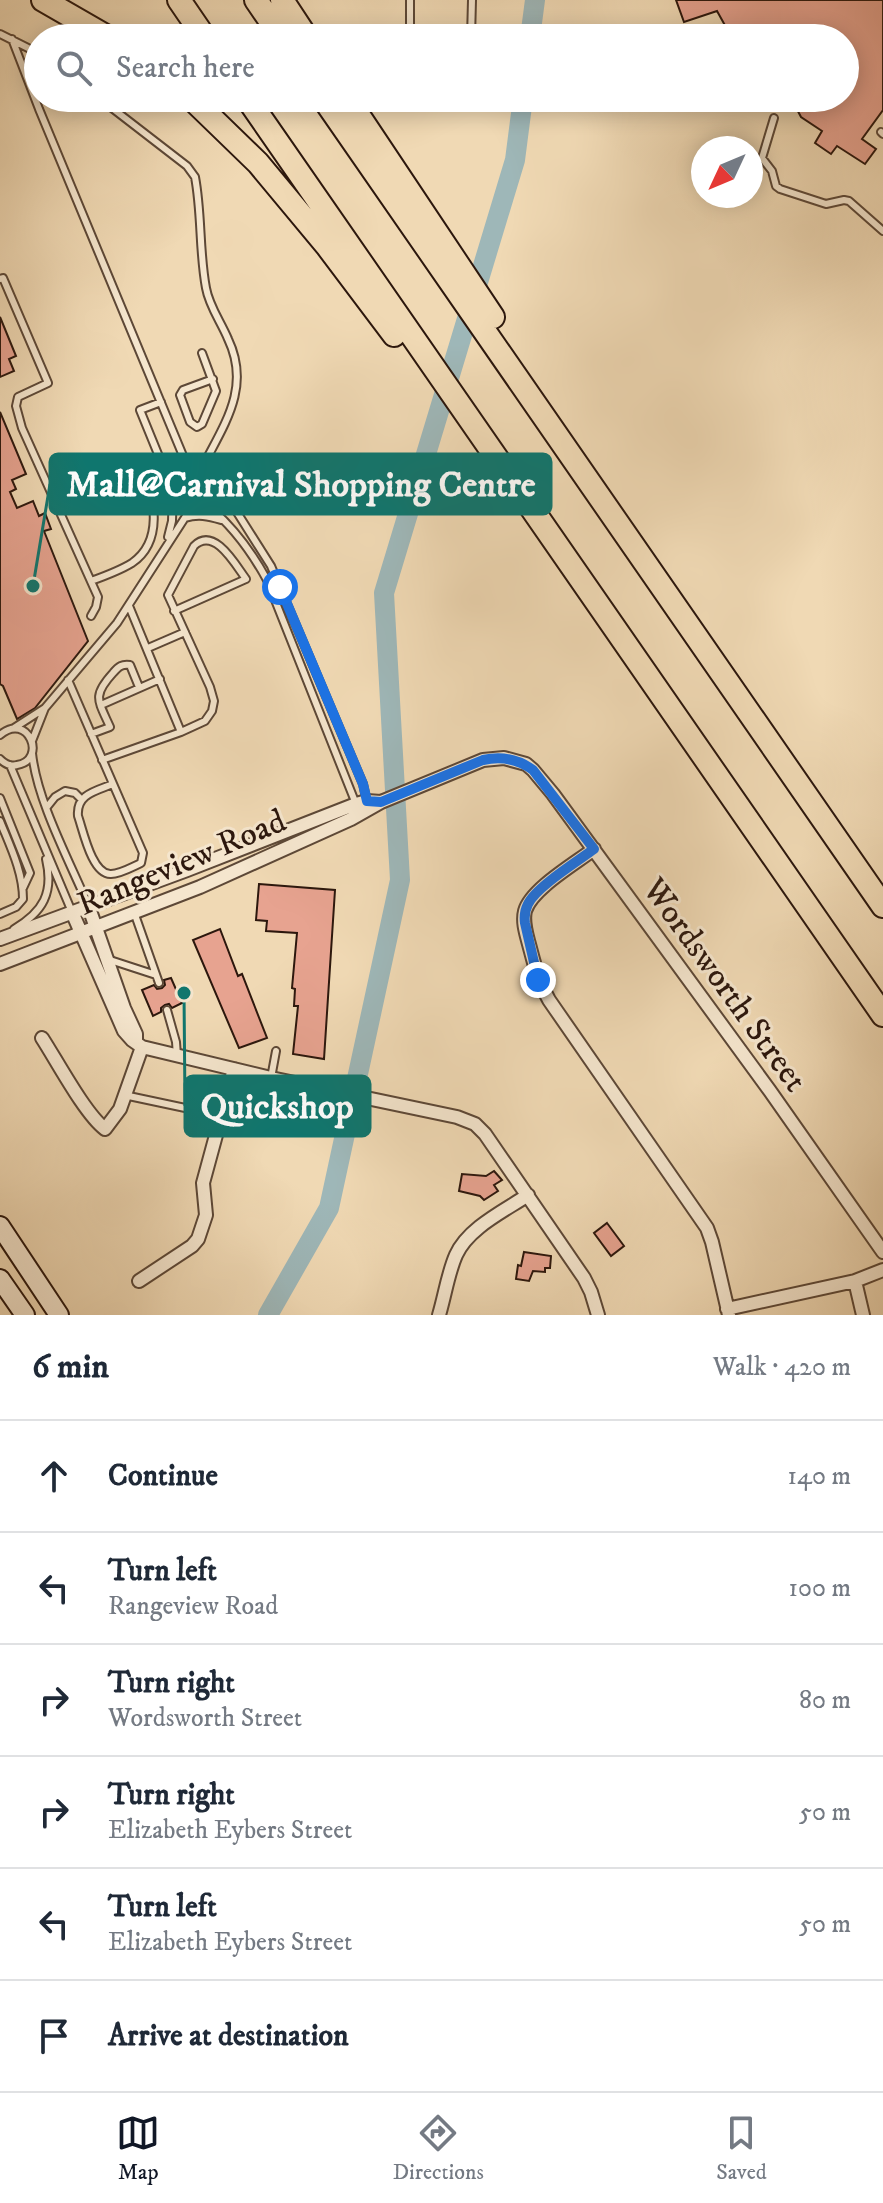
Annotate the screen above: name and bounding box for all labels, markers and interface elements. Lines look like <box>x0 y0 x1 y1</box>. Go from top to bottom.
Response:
search box <box>24 24 859 112</box>
icon: search <box>52 46 96 90</box>
text: Search here <box>116 50 255 87</box>
north arrow <box>691 136 763 208</box>
callout: Mall@Carnival Shopping Centre <box>50 454 551 514</box>
text: Mall@Carnival Shopping Centre <box>66 463 536 508</box>
route start <box>262 569 298 605</box>
street label: Rangeview Road <box>71 800 292 926</box>
street label: Wordsworth Street <box>632 869 816 1100</box>
route end <box>520 962 556 998</box>
callout: Quickshop <box>185 1076 370 1136</box>
text: Quickshop <box>200 1085 354 1130</box>
text: 6 min <box>32 1346 109 1388</box>
text: Walk · 420 m <box>713 1351 851 1384</box>
icon: ahead <box>32 1454 76 1498</box>
text: Continue <box>108 1458 218 1495</box>
text: 140 m <box>787 1460 851 1493</box>
text: Turn left <box>108 1553 217 1590</box>
icon: left <box>32 1566 76 1610</box>
text: 100 m <box>788 1572 851 1605</box>
text: Rangeview Road <box>108 1590 278 1623</box>
text: Turn right <box>108 1665 235 1702</box>
icon: right <box>32 1678 76 1722</box>
text: 80 m <box>799 1684 851 1717</box>
text: Wordsworth Street <box>108 1702 302 1735</box>
text: Turn right <box>108 1777 235 1814</box>
icon: right <box>32 1790 76 1834</box>
text: 50 m <box>799 1796 851 1829</box>
text: Elizabeth Eybers Street <box>108 1814 352 1847</box>
text: Turn left <box>108 1889 217 1926</box>
icon: left <box>32 1902 76 1946</box>
text: 50 m <box>799 1908 851 1941</box>
text: Elizabeth Eybers Street <box>108 1926 352 1959</box>
icon: arrive <box>32 2014 76 2058</box>
text: Arrive at destination <box>108 2018 349 2055</box>
tab: Map <box>116 2111 160 2186</box>
tab: Directions <box>393 2111 484 2186</box>
tab: Saved <box>716 2111 767 2186</box>

